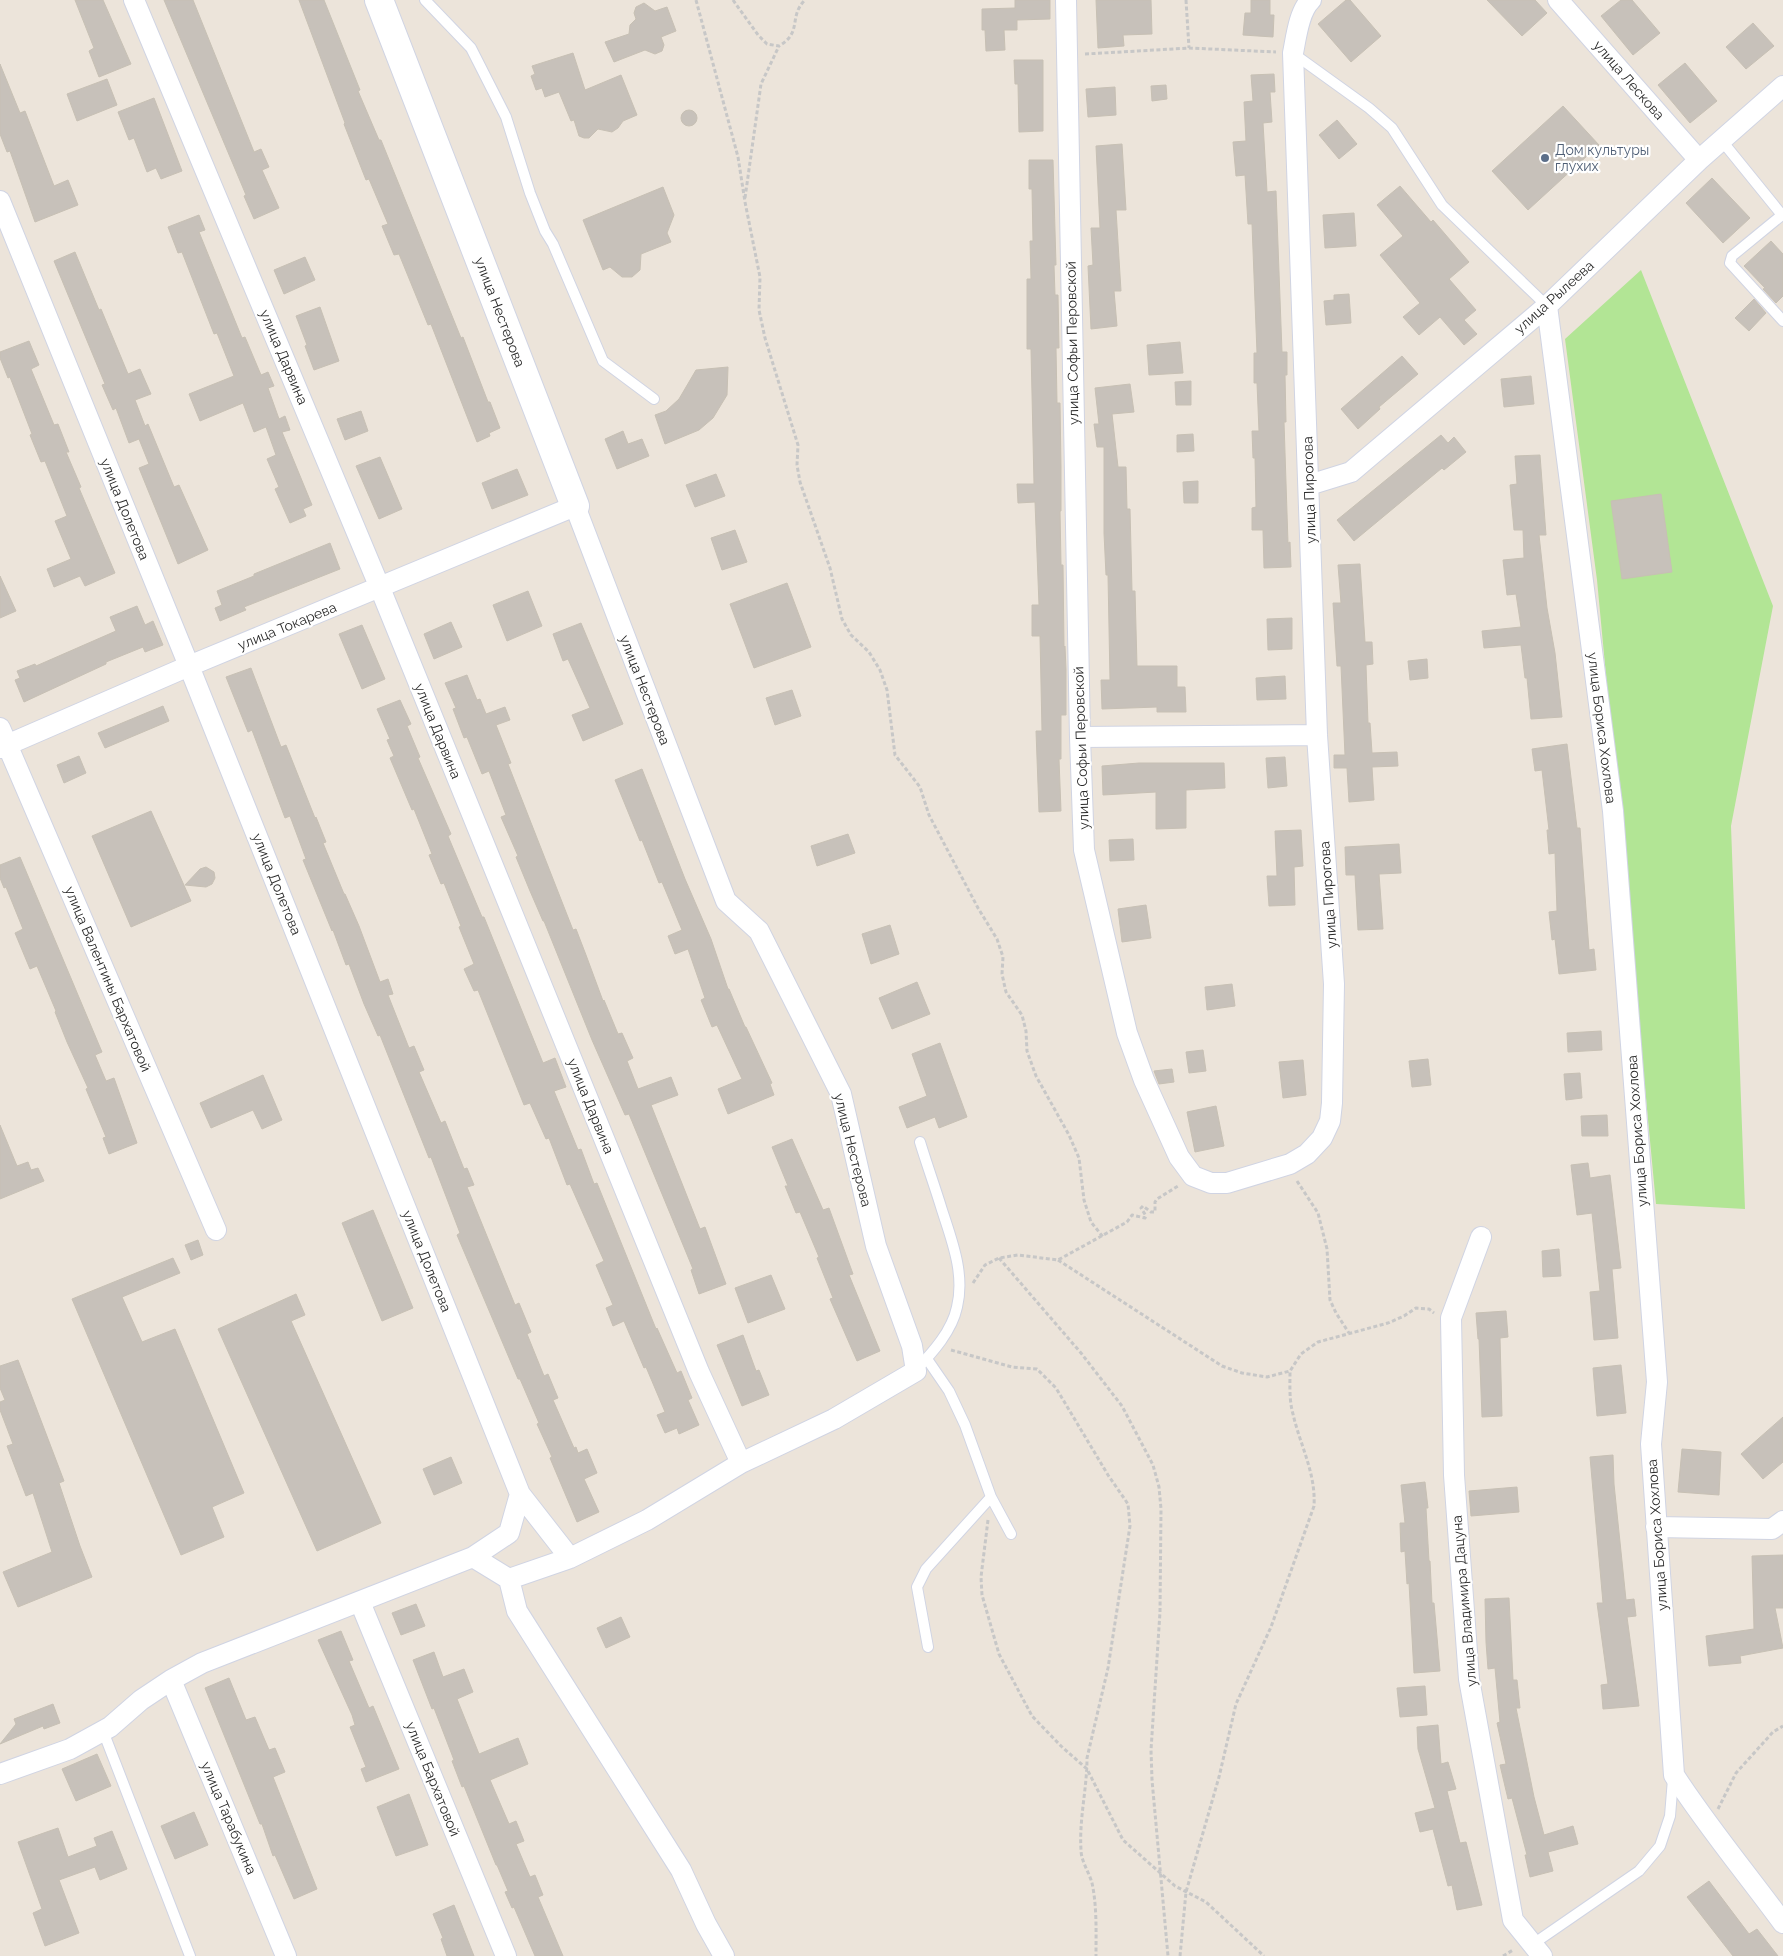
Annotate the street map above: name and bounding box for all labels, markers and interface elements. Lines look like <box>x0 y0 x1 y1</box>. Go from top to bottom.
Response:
street label: улица Лескова <box>1590 37 1668 123</box>
place label: Дом культуры глухих <box>1555 142 1649 174</box>
marker: Дом культуры глухих <box>1539 152 1551 164</box>
street label: улица Нестерова <box>472 255 528 369</box>
street label: улица Рылеева <box>1511 257 1597 337</box>
street label: улица Софьи Перовской <box>1063 261 1081 425</box>
street label: улица Дарвина <box>257 307 311 407</box>
street label: улица Пирогова <box>1299 436 1319 544</box>
street label: улица Долетова <box>97 456 153 562</box>
street label: улица Токарева <box>235 599 339 653</box>
street label: улица Нестерова <box>617 633 673 747</box>
street label: улица Бориса Хохлова <box>1585 652 1619 804</box>
street label: улица Софьи Перовской <box>1070 666 1092 830</box>
street label: улица Дарвина <box>412 681 464 781</box>
street label: улица Долетова <box>249 831 305 937</box>
street label: улица Пирогова <box>1316 841 1340 949</box>
street label: улица Валентины Бархатовой <box>62 884 154 1074</box>
street label: улица Бориса Хохлова <box>1624 1055 1650 1207</box>
street label: улица Дарвина <box>565 1056 617 1156</box>
street label: улица Нестерова <box>831 1092 875 1208</box>
street label: улица Долетова <box>399 1208 455 1314</box>
street label: улица Бориса Хохлова <box>1644 1459 1670 1611</box>
street label: улица Владимира Дацуна <box>1449 1515 1479 1687</box>
street label: улица Бархатовой <box>403 1719 463 1839</box>
street label: улица Тарабукина <box>198 1759 260 1877</box>

